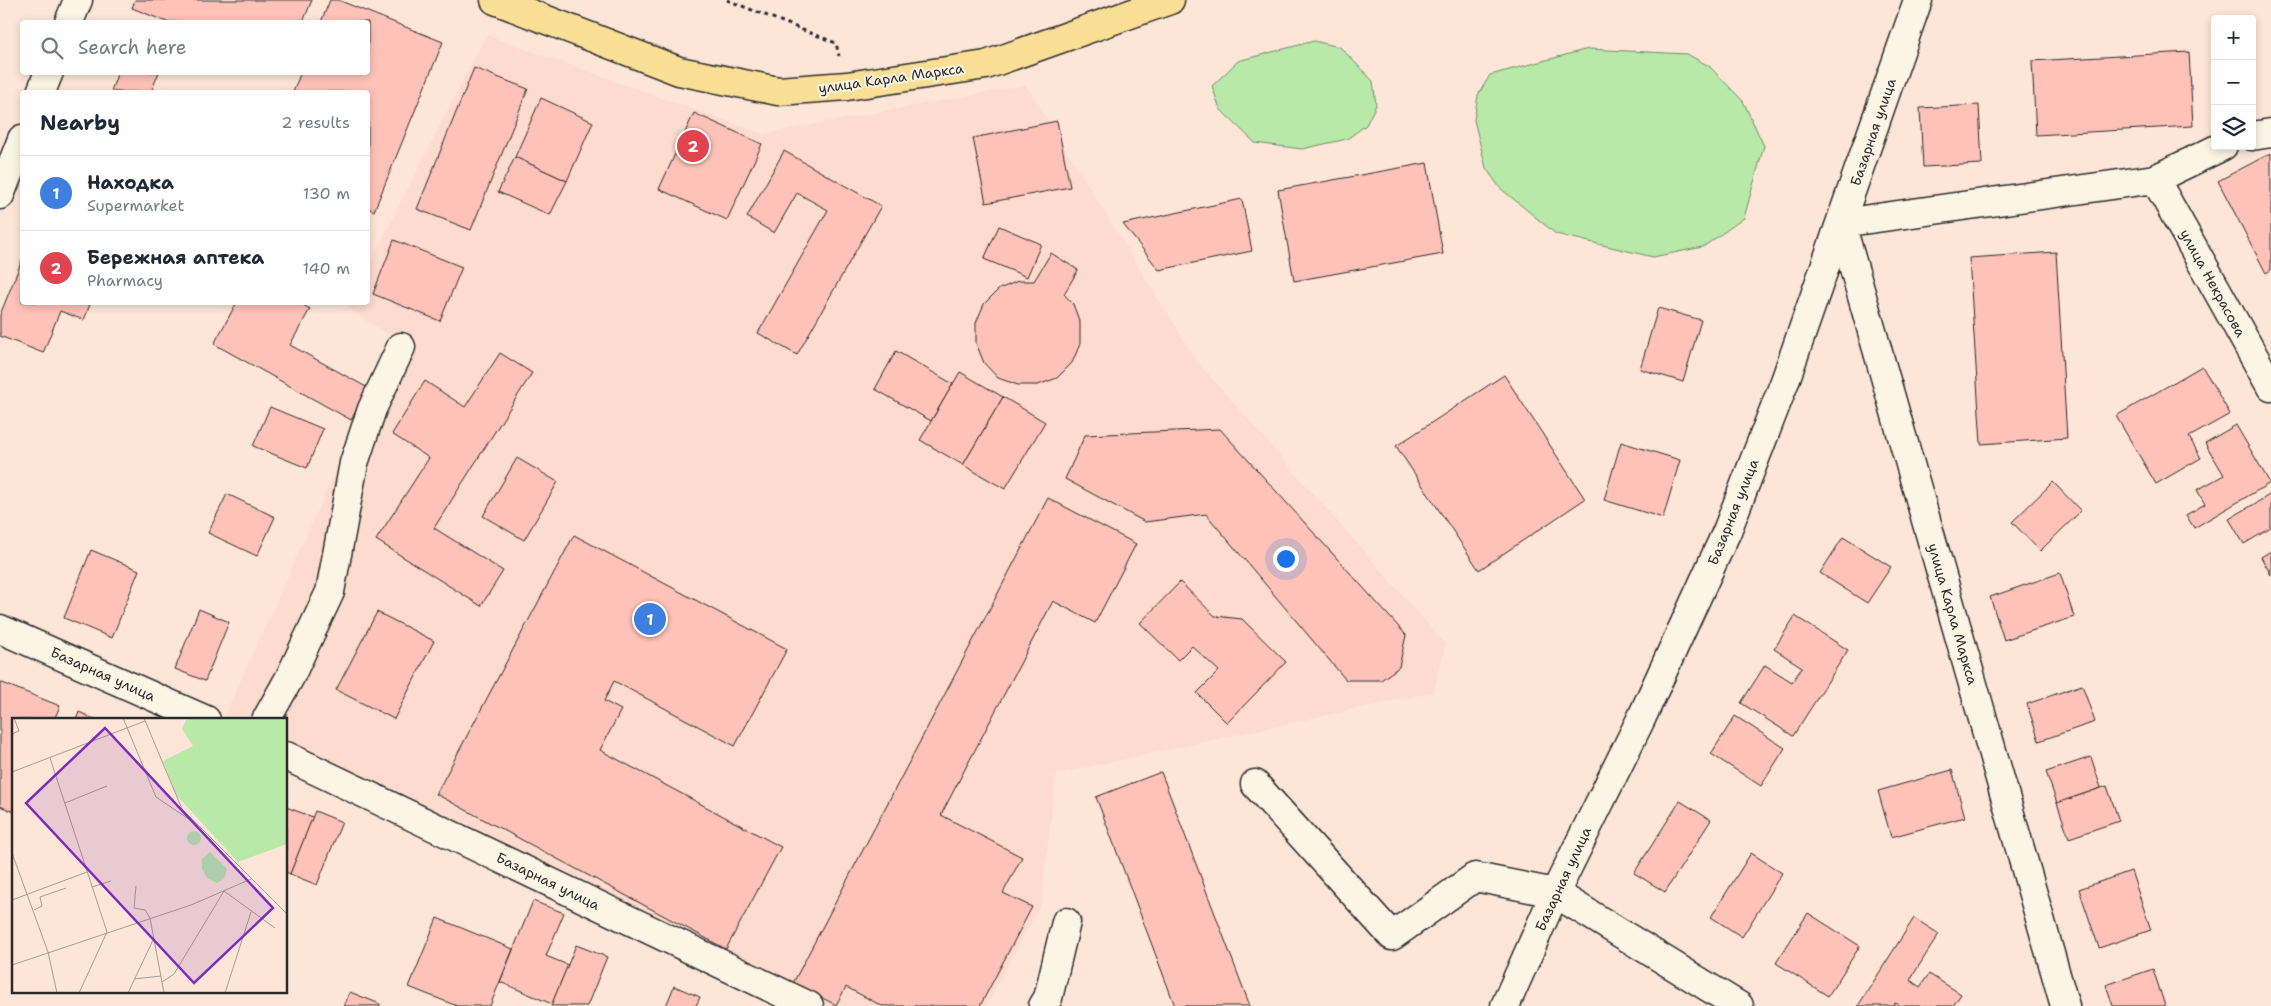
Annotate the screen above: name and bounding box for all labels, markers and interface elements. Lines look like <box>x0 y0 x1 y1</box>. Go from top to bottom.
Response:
map controls <box>2211 15 2256 150</box>
button: + <box>2211 15 2256 60</box>
search box <box>20 20 370 75</box>
icon: search <box>38 34 66 62</box>
text: Search here <box>78 35 187 60</box>
street label: улица Карла Маркса <box>817 59 965 97</box>
button: − <box>2211 60 2256 105</box>
street label: Базарная улица <box>1846 75 1900 188</box>
button: layers <box>2211 105 2256 150</box>
text: Nearby <box>40 109 120 137</box>
text: 2 results <box>281 112 350 133</box>
pin: 2 <box>677 127 709 165</box>
text: Находка <box>87 170 174 195</box>
text: 1 <box>52 183 60 204</box>
text: 130 m <box>303 183 350 204</box>
text: Supermarket <box>87 195 184 216</box>
street label: улица Некрасова <box>2176 226 2250 340</box>
text: Бережная аптека <box>87 245 264 270</box>
text: 2 <box>50 258 62 279</box>
text: 140 m <box>303 258 350 279</box>
text: Pharmacy <box>87 270 163 291</box>
street label: Базарная улица <box>1704 456 1763 568</box>
street label: улица Карла Маркса <box>1924 541 1982 687</box>
your location <box>1273 546 1299 572</box>
pin: 1 <box>634 600 666 638</box>
street label: Базарная улица <box>48 643 158 705</box>
inset map <box>12 718 288 994</box>
street label: Базарная улица <box>1531 824 1595 934</box>
street label: Базарная улица <box>493 848 603 914</box>

